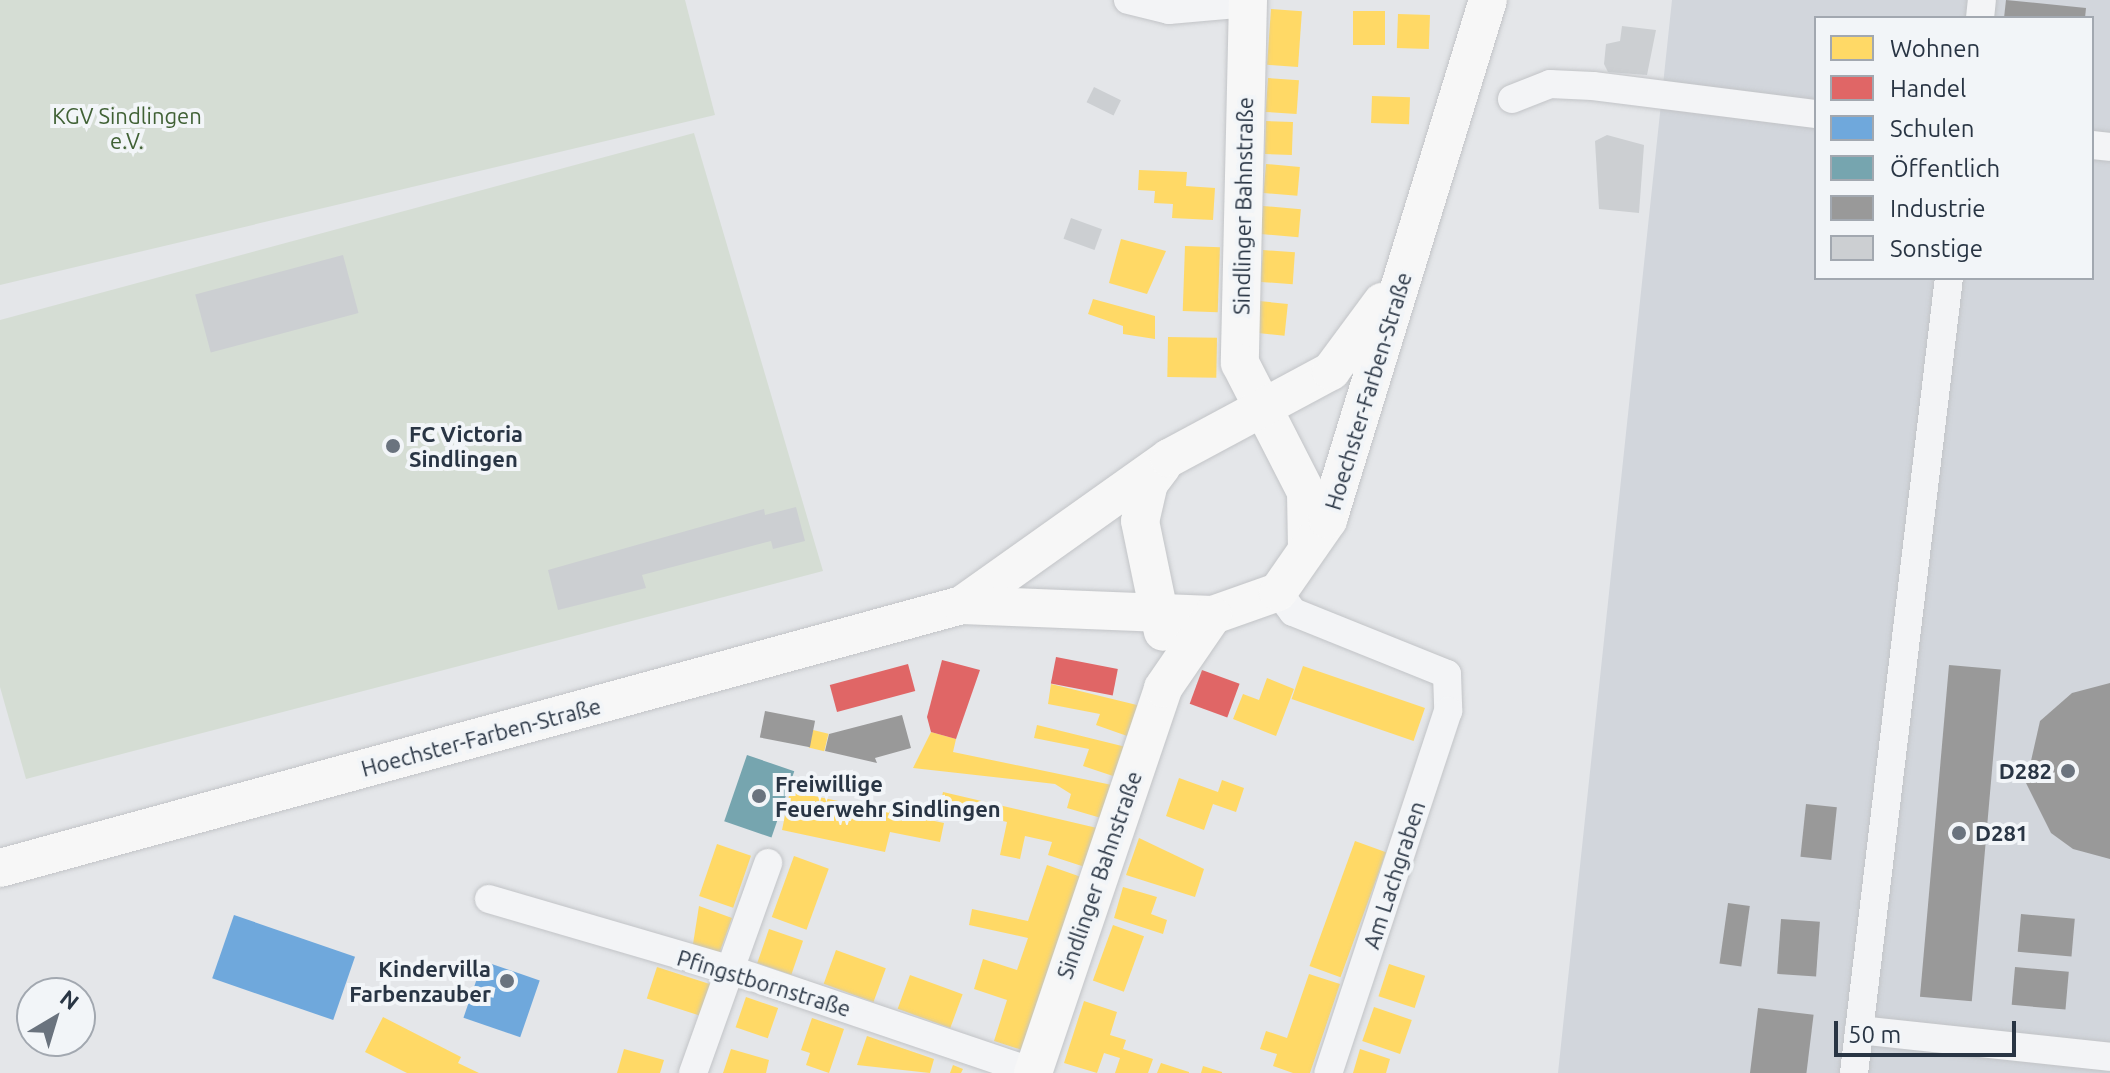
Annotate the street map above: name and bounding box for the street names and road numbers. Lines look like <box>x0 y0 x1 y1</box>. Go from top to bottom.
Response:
street label: Sindlinger Bahnstraße <box>1228 97 1258 315</box>
street label: Hoechster-Farben-Straße <box>1319 269 1417 513</box>
street label: Hoechster-Farben-Straße <box>358 692 604 782</box>
street label: Sindlinger Bahnstraße <box>1051 768 1147 982</box>
street label: Am Lachgraben <box>1358 798 1430 952</box>
street label: Pfingstbornstraße <box>674 944 854 1022</box>

